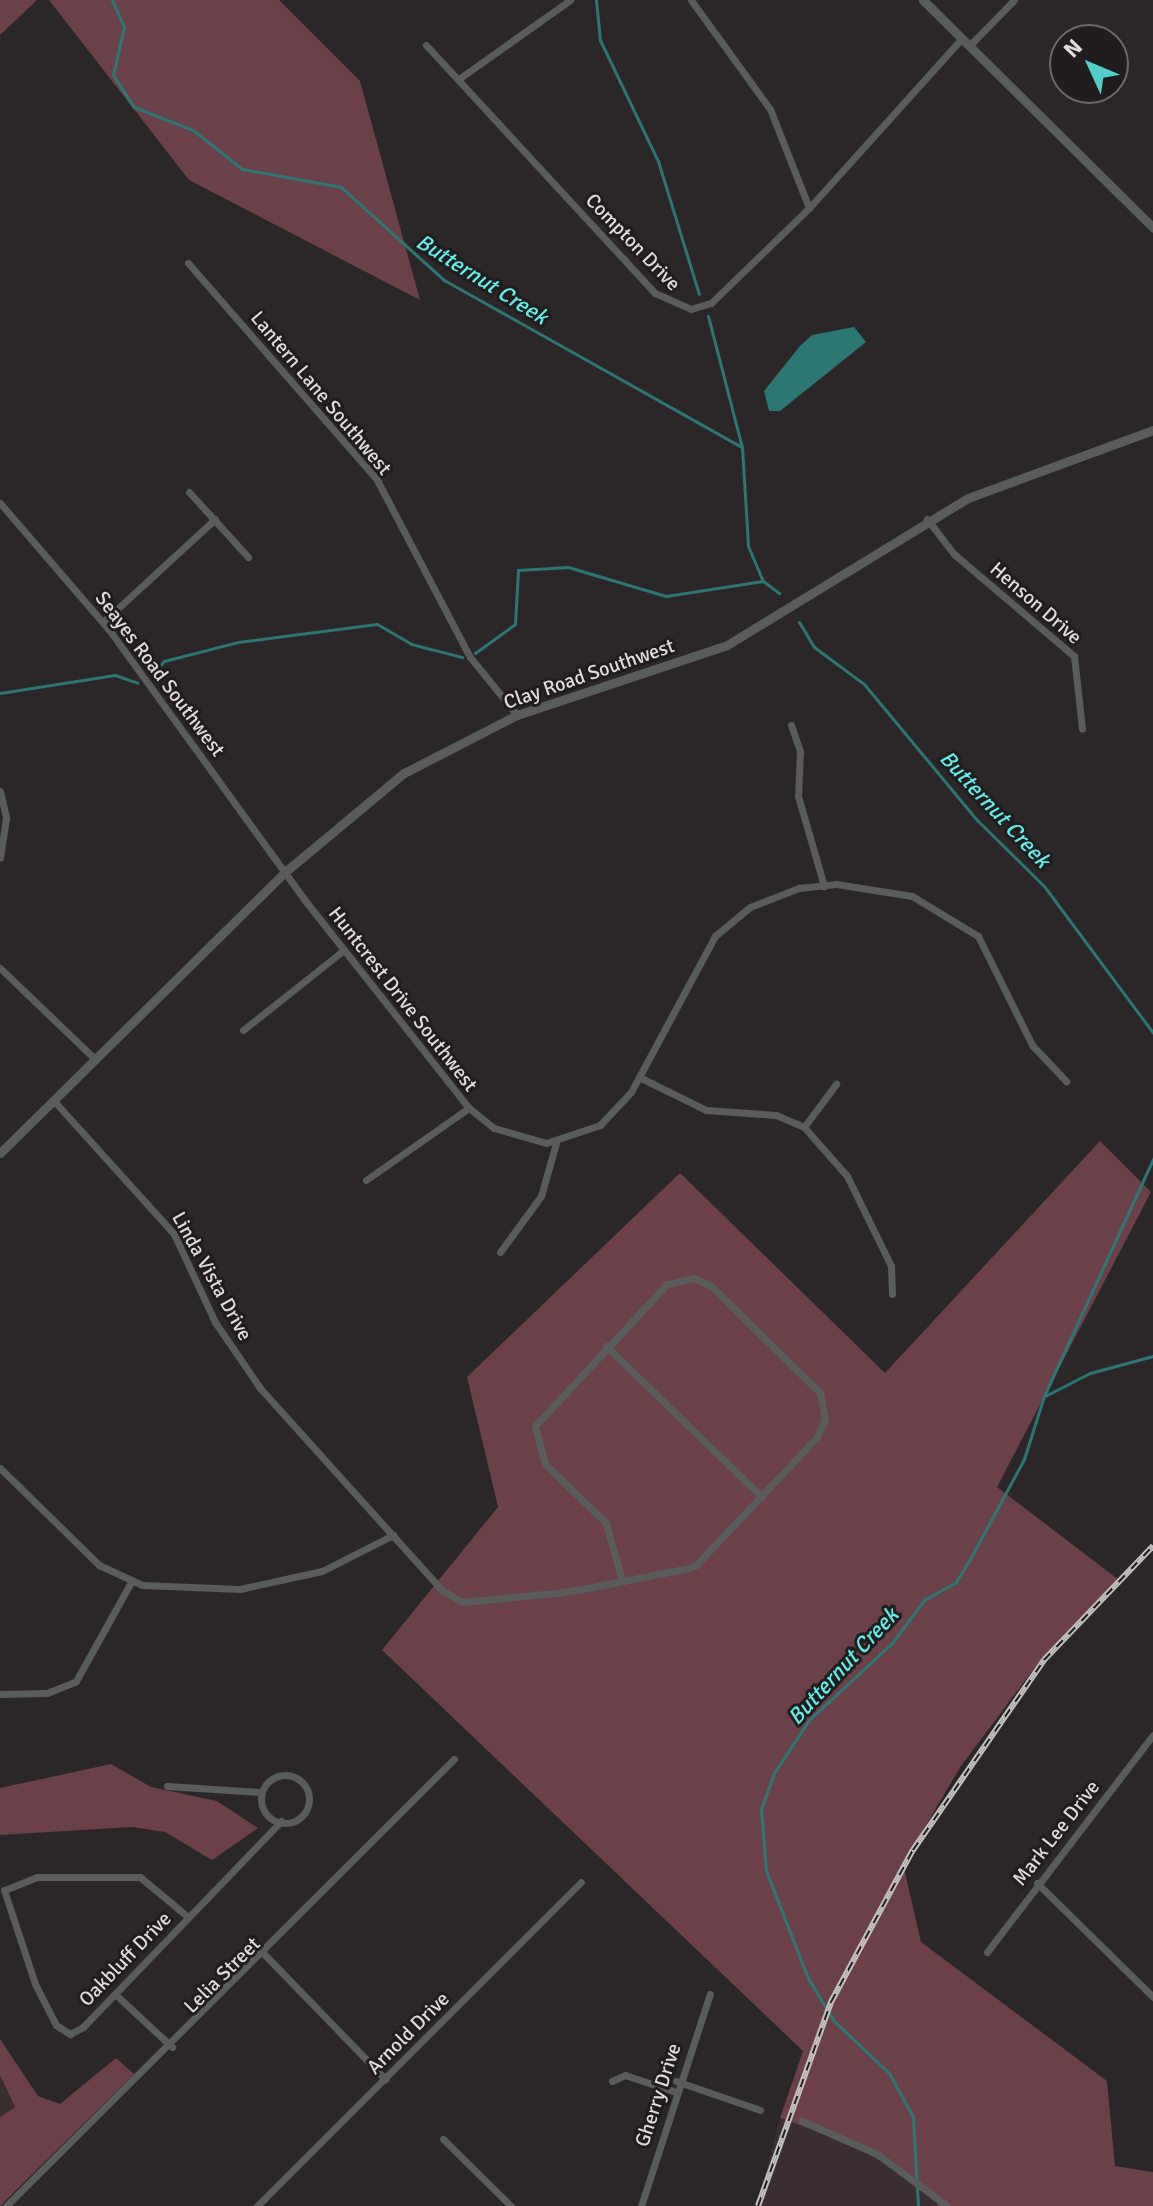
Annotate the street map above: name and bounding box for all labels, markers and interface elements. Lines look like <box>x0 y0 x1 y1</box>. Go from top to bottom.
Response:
north arrow <box>1049 24 1129 104</box>
text: N <box>1058 33 1088 63</box>
street label: Compton Drive <box>581 188 685 296</box>
water label: Butternut Creek <box>411 228 553 330</box>
street label: Lantern Lane Southwest <box>245 306 397 480</box>
street label: Henson Drive <box>985 557 1087 649</box>
street label: Seayes Road Southwest <box>90 587 230 761</box>
street label: Clay Road Southwest <box>501 634 677 714</box>
water label: Butternut Creek <box>934 745 1056 873</box>
street label: Huntcrest Drive Southwest <box>323 902 483 1096</box>
street label: Linda Vista Drive <box>167 1207 257 1345</box>
water label: Butternut Creek <box>782 1602 904 1730</box>
street label: Mark Lee Drive <box>1007 1776 1105 1890</box>
street label: Oakbluff Drive <box>74 1907 176 2011</box>
street label: Lelia Street <box>179 1932 265 2018</box>
street label: Arnold Drive <box>362 1987 454 2079</box>
street label: Gherry Drive <box>630 2040 686 2150</box>

